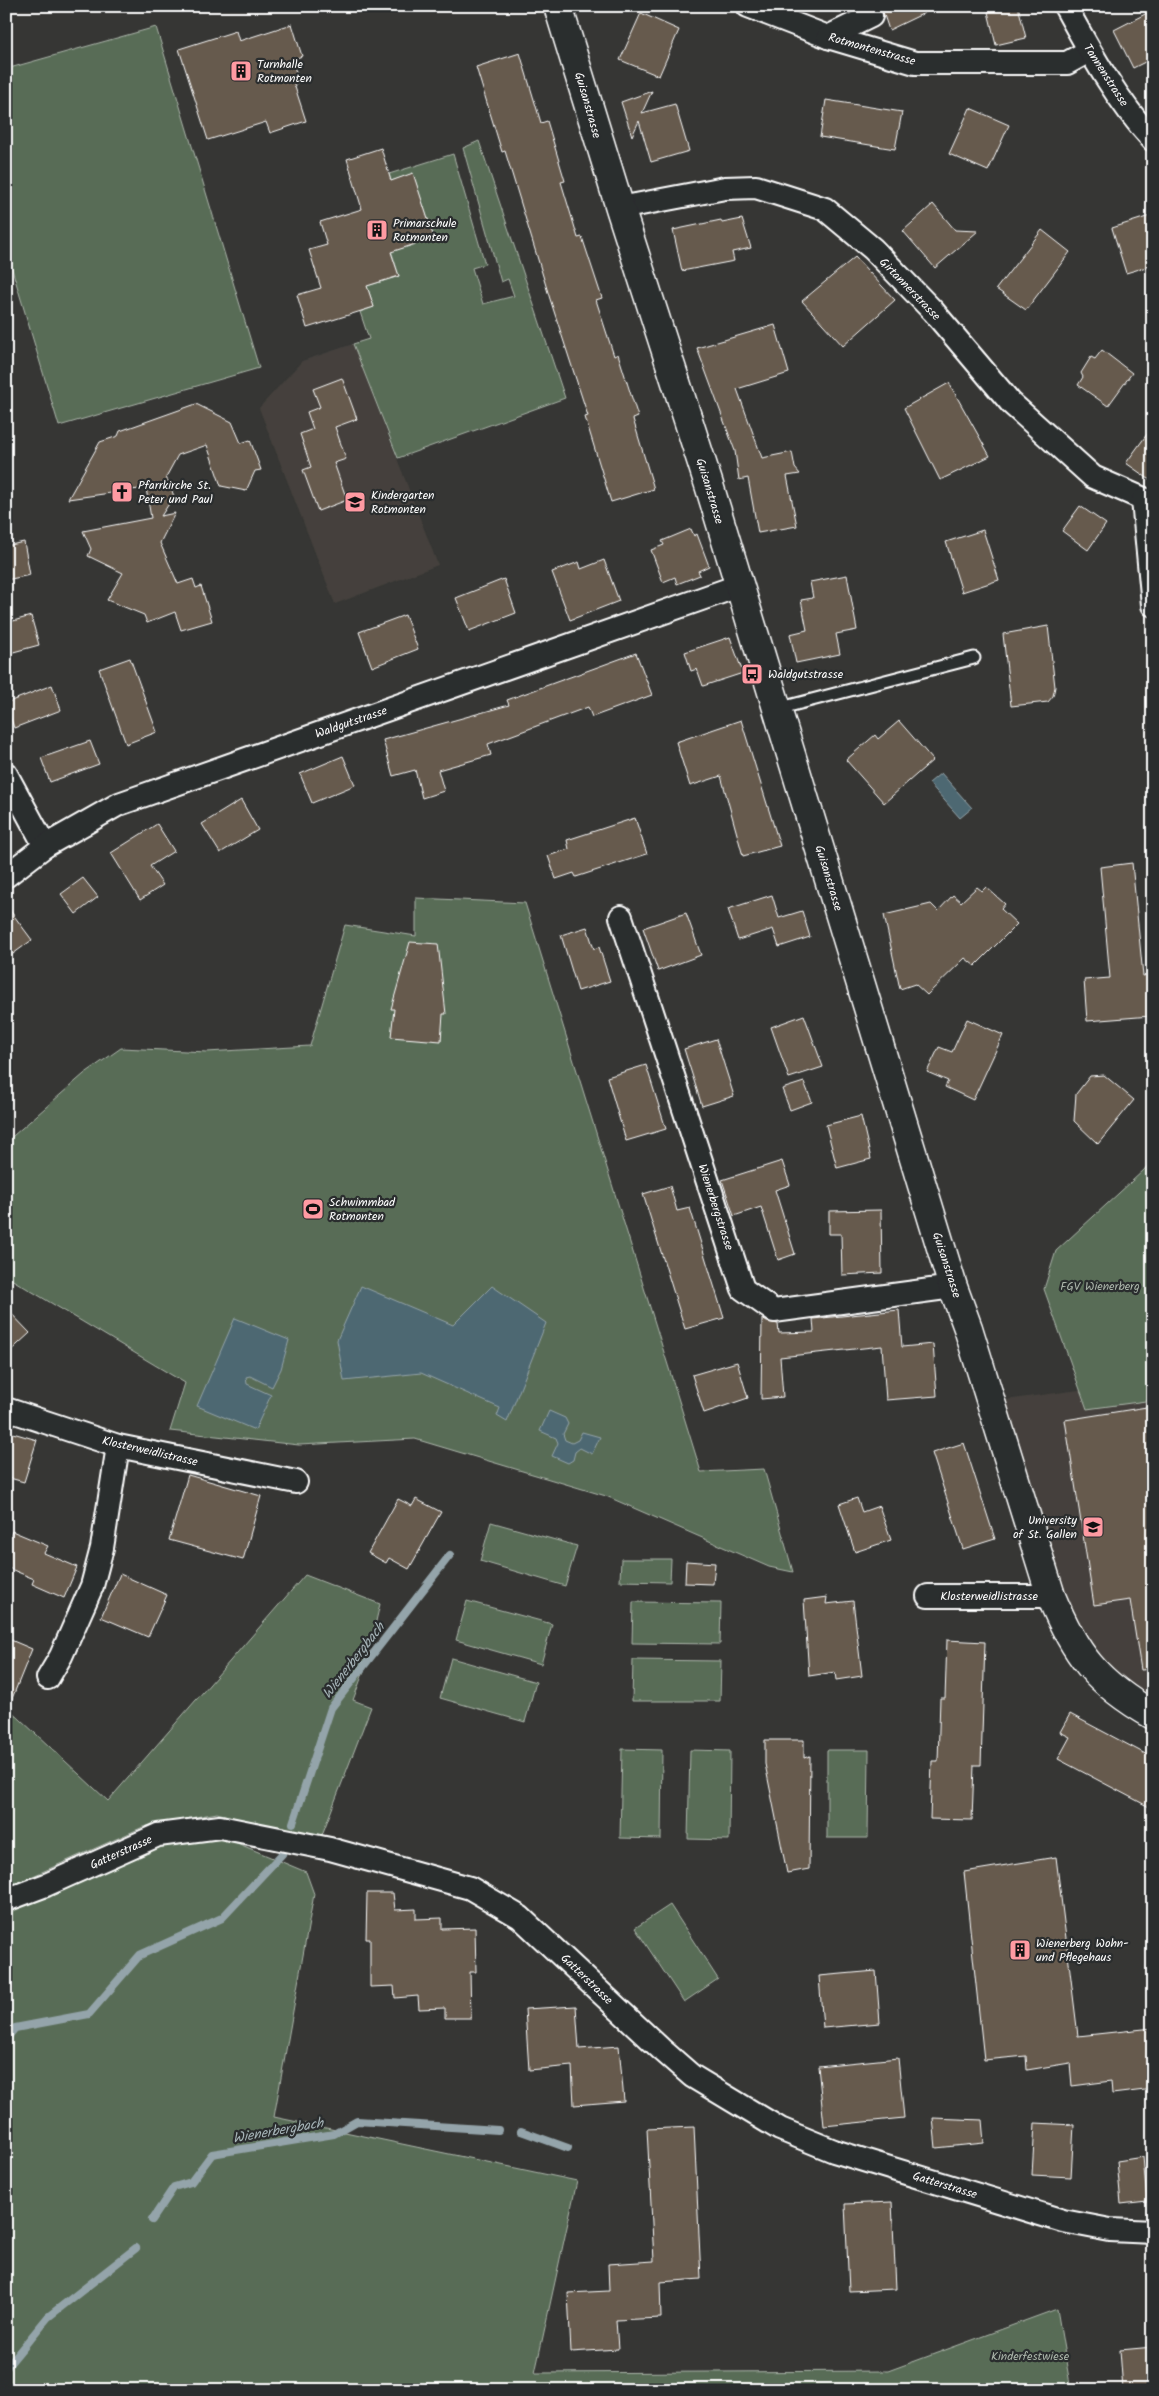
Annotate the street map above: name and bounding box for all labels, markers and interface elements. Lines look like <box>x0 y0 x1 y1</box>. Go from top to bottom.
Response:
street label: Rotmontenstrasse <box>826 28 918 71</box>
street label: Tannenstrasse <box>1078 40 1133 111</box>
place label: Turnhalle Rotmonten <box>257 55 312 88</box>
building icon: Turnhalle Rotmonten <box>229 59 253 83</box>
street label: Guisanstrasse <box>569 70 606 141</box>
place label: Primarschule Rotmonten <box>393 214 457 247</box>
building icon: Primarschule Rotmonten <box>365 218 389 242</box>
street label: Girtannerstrasse <box>874 253 945 326</box>
street label: Guisanstrasse <box>690 456 729 527</box>
place label: Pfarrkirche St. Peter und Paul <box>138 476 213 509</box>
church icon: Pfarrkirche St. Peter und Paul <box>110 480 134 504</box>
place label: Kindergarten Rotmonten <box>371 486 434 519</box>
school or university icon: Kindergarten Rotmonten <box>343 490 367 514</box>
bus stop icon: Waldgutstrasse <box>740 662 764 686</box>
place label: Waldgutstrasse <box>768 665 844 684</box>
street label: Waldgutstrasse <box>313 701 390 744</box>
street label: Guisanstrasse <box>809 843 848 914</box>
street label: Wienerbergstrasse <box>693 1162 739 1253</box>
place label: Schwimmbad Rotmonten <box>329 1193 396 1226</box>
sports icon: Schwimmbad Rotmonten <box>301 1197 325 1221</box>
street label: Guisanstrasse <box>927 1230 966 1301</box>
park label: FGV Wienerberg <box>1060 1277 1140 1296</box>
street label: Klosterweidlistrasse <box>100 1431 200 1472</box>
place label: University of St. Gallen <box>1013 1511 1077 1544</box>
school or university icon: University of St. Gallen <box>1081 1515 1105 1539</box>
street label: Klosterweidlistrasse <box>940 1587 1038 1606</box>
water label: Wienerbergbach <box>317 1617 392 1703</box>
street label: Gatterstrasse <box>87 1830 156 1875</box>
place label: Wienerberg Wohn- und Pflegehaus <box>1036 1934 1129 1967</box>
building icon: Wienerberg Wohn- und Pflegehaus <box>1008 1938 1032 1962</box>
street label: Gatterstrasse <box>556 1949 618 2010</box>
water label: Wienerbergbach <box>231 2112 327 2150</box>
street label: Gatterstrasse <box>910 2167 980 2204</box>
park label: Kinderfestwiese <box>991 2347 1070 2366</box>

